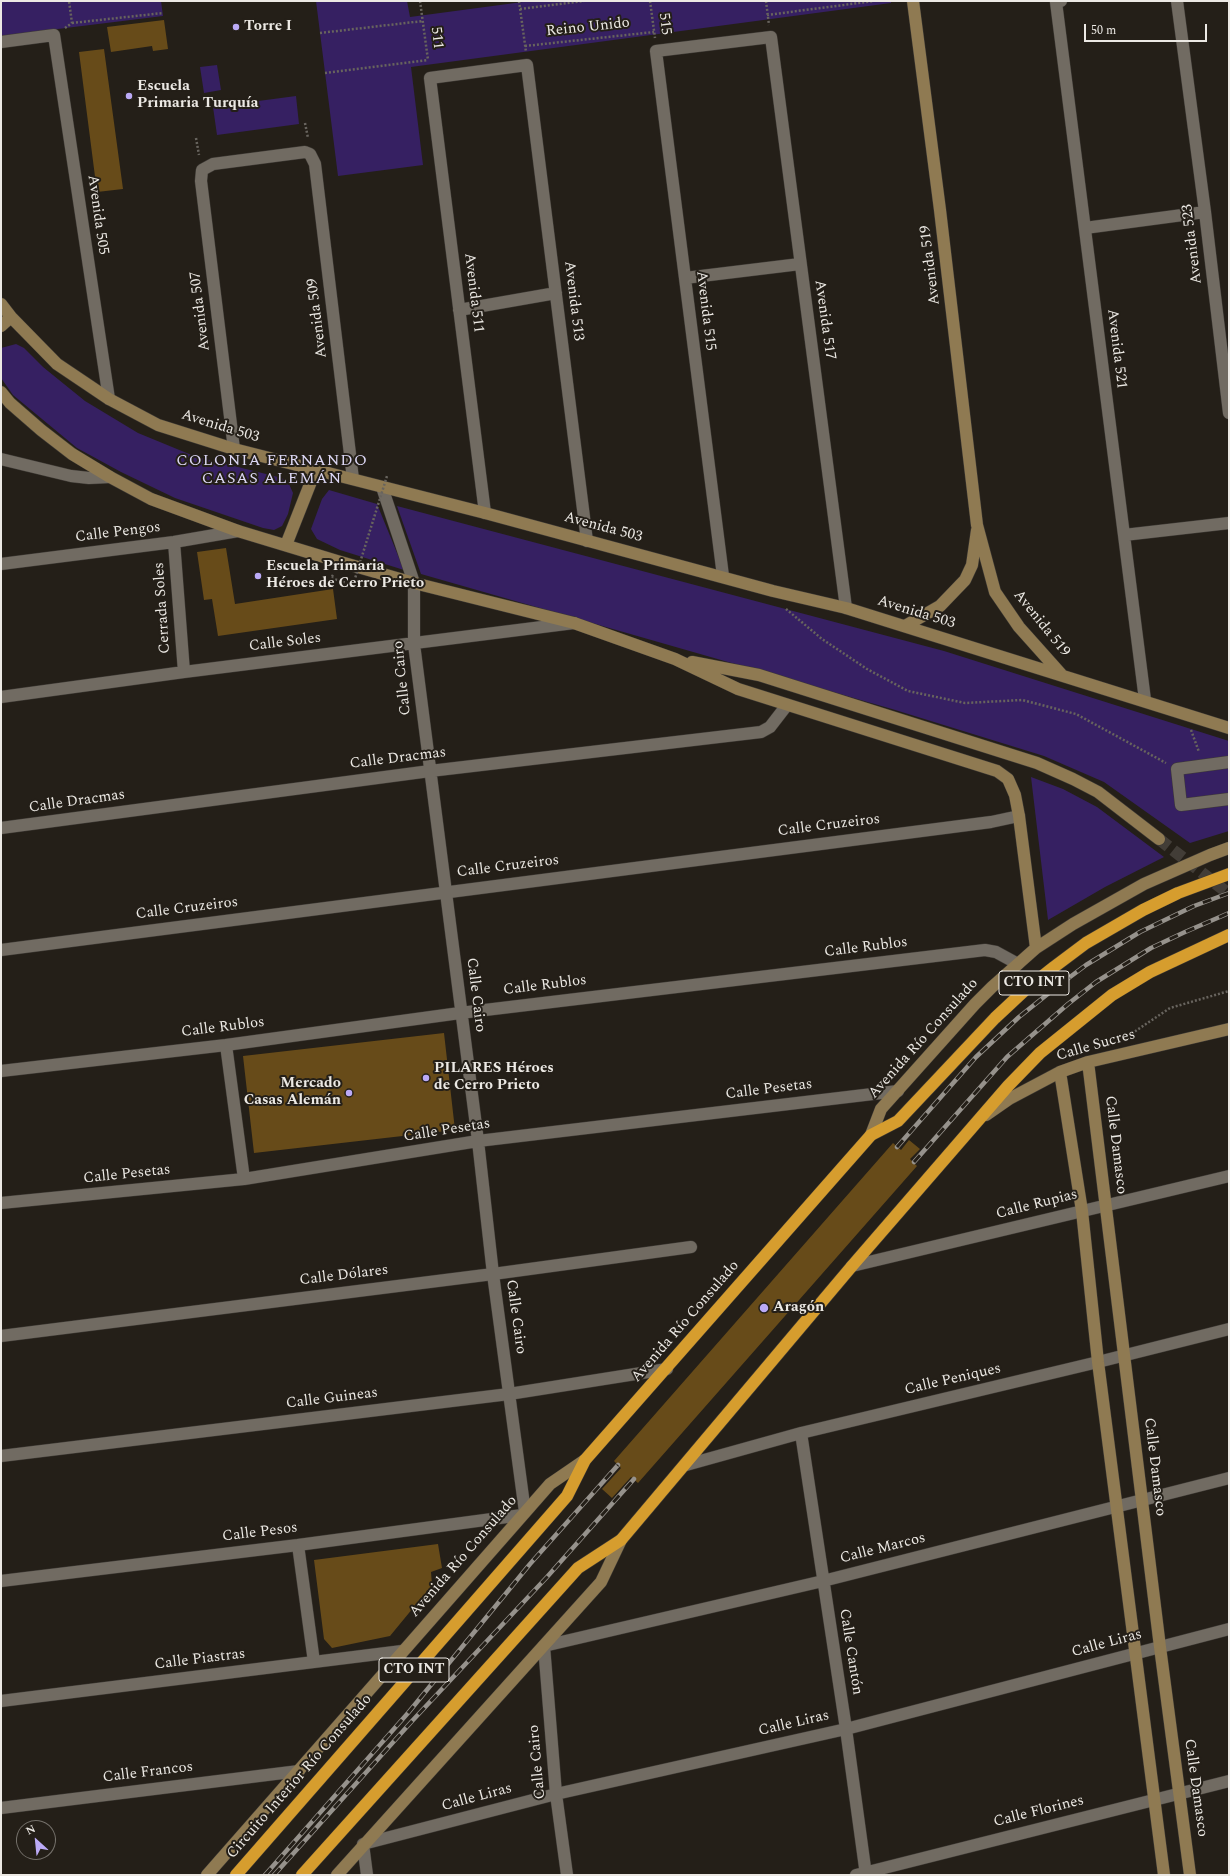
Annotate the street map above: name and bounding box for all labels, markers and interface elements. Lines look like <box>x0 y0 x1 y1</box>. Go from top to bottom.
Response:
street label: 515 <box>654 12 674 36</box>
street label: Reino Unido <box>545 15 631 41</box>
scale bar <box>1086 16 1209 42</box>
place label: Torre I <box>244 18 292 36</box>
text: 50 m <box>1091 21 1116 40</box>
marker: Torre I <box>231 22 241 32</box>
street label: 511 <box>426 26 446 50</box>
place label: Escuela Primaria Turquía <box>137 78 259 113</box>
marker: Escuela Primaria Turquía <box>124 91 134 101</box>
street label: Avenida 505 <box>82 174 112 256</box>
street label: Avenida 523 <box>1179 203 1207 285</box>
street label: Avenida 519 <box>917 224 945 306</box>
street label: Avenida 511 <box>459 252 487 334</box>
street label: Avenida 513 <box>559 260 587 342</box>
street label: Avenida 507 <box>187 270 215 352</box>
street label: Avenida 515 <box>691 270 719 352</box>
street label: Avenida 509 <box>304 277 332 359</box>
street label: Avenida 517 <box>809 279 839 361</box>
street label: Avenida 521 <box>1102 308 1130 390</box>
street label: Avenida 503 <box>179 407 261 447</box>
district label: COLONIA FERNANDO CASAS ALEMÁN <box>176 452 368 490</box>
street label: Avenida 503 <box>562 509 644 547</box>
street label: Calle Pengos <box>74 519 162 547</box>
place label: Escuela Primaria Héroes de Cerro Prieto <box>266 558 424 593</box>
street label: Cerrada Soles <box>151 562 175 654</box>
marker: Escuela Primaria Héroes de Cerro Prieto <box>253 571 263 581</box>
street label: Avenida 519 <box>1009 587 1073 661</box>
street label: Avenida 503 <box>875 593 957 633</box>
street label: Calle Soles <box>248 630 322 656</box>
street label: Calle Cairo <box>390 640 416 716</box>
street label: Calle Dracmas <box>349 744 447 774</box>
street label: Calle Dracmas <box>28 786 126 818</box>
street label: Calle Cruzeiros <box>777 811 881 841</box>
street label: Calle Cruzeiros <box>456 852 560 882</box>
street label: Calle Cruzeiros <box>135 894 239 924</box>
street label: Calle Rublos <box>823 934 909 962</box>
street label: Calle Cairo <box>461 957 489 1033</box>
road number: CTO INT <box>999 971 1069 995</box>
street label: Calle Rublos <box>502 972 588 1000</box>
street label: Avenida Río Consulado <box>865 975 983 1103</box>
street label: Calle Rublos <box>180 1014 266 1042</box>
street label: Calle Sucres <box>1054 1026 1138 1066</box>
place label: PILARES Héroes de Cerro Prieto <box>434 1060 554 1095</box>
marker: PILARES Héroes de Cerro Prieto <box>421 1073 431 1083</box>
place label: Mercado Casas Alemán <box>244 1075 341 1110</box>
street label: Calle Pesetas <box>725 1076 813 1104</box>
marker: Mercado Casas Alemán <box>344 1088 354 1098</box>
street label: Calle Damasco <box>1100 1095 1130 1195</box>
street label: Calle Pesetas <box>402 1115 492 1147</box>
street label: Calle Pesetas <box>83 1161 171 1189</box>
street label: Calle Rupias <box>994 1186 1080 1224</box>
street label: Avenida Río Consulado <box>628 1258 744 1386</box>
street label: Calle Dólares <box>299 1262 389 1290</box>
street label: Calle Cairo <box>501 1279 529 1355</box>
place label: Aragón <box>773 1299 824 1317</box>
marker: Aragón <box>758 1302 770 1314</box>
street label: Calle Peniques <box>903 1360 1003 1400</box>
street label: Calle Guineas <box>285 1384 379 1414</box>
street label: Calle Damasco <box>1139 1417 1169 1517</box>
street label: Avenida Río Consulado <box>406 1493 522 1621</box>
street label: Calle Pesos <box>221 1519 299 1547</box>
street label: Calle Marcos <box>838 1530 928 1568</box>
street label: Calle Cantón <box>834 1608 866 1696</box>
street label: Calle Liras <box>1070 1626 1144 1662</box>
street label: Calle Piastras <box>154 1646 246 1674</box>
road number: CTO INT <box>379 1658 449 1682</box>
street label: Circuito Interior Río Consulado <box>224 1691 376 1863</box>
street label: Calle Liras <box>757 1707 831 1741</box>
street label: Calle Cairo <box>526 1724 550 1800</box>
street label: Calle Damasco <box>1179 1738 1211 1838</box>
street label: Calle Francos <box>102 1759 194 1787</box>
street label: Calle Liras <box>440 1780 514 1816</box>
street label: Calle Florines <box>992 1792 1086 1832</box>
north arrow <box>16 1820 56 1860</box>
text: N <box>23 1820 39 1839</box>

